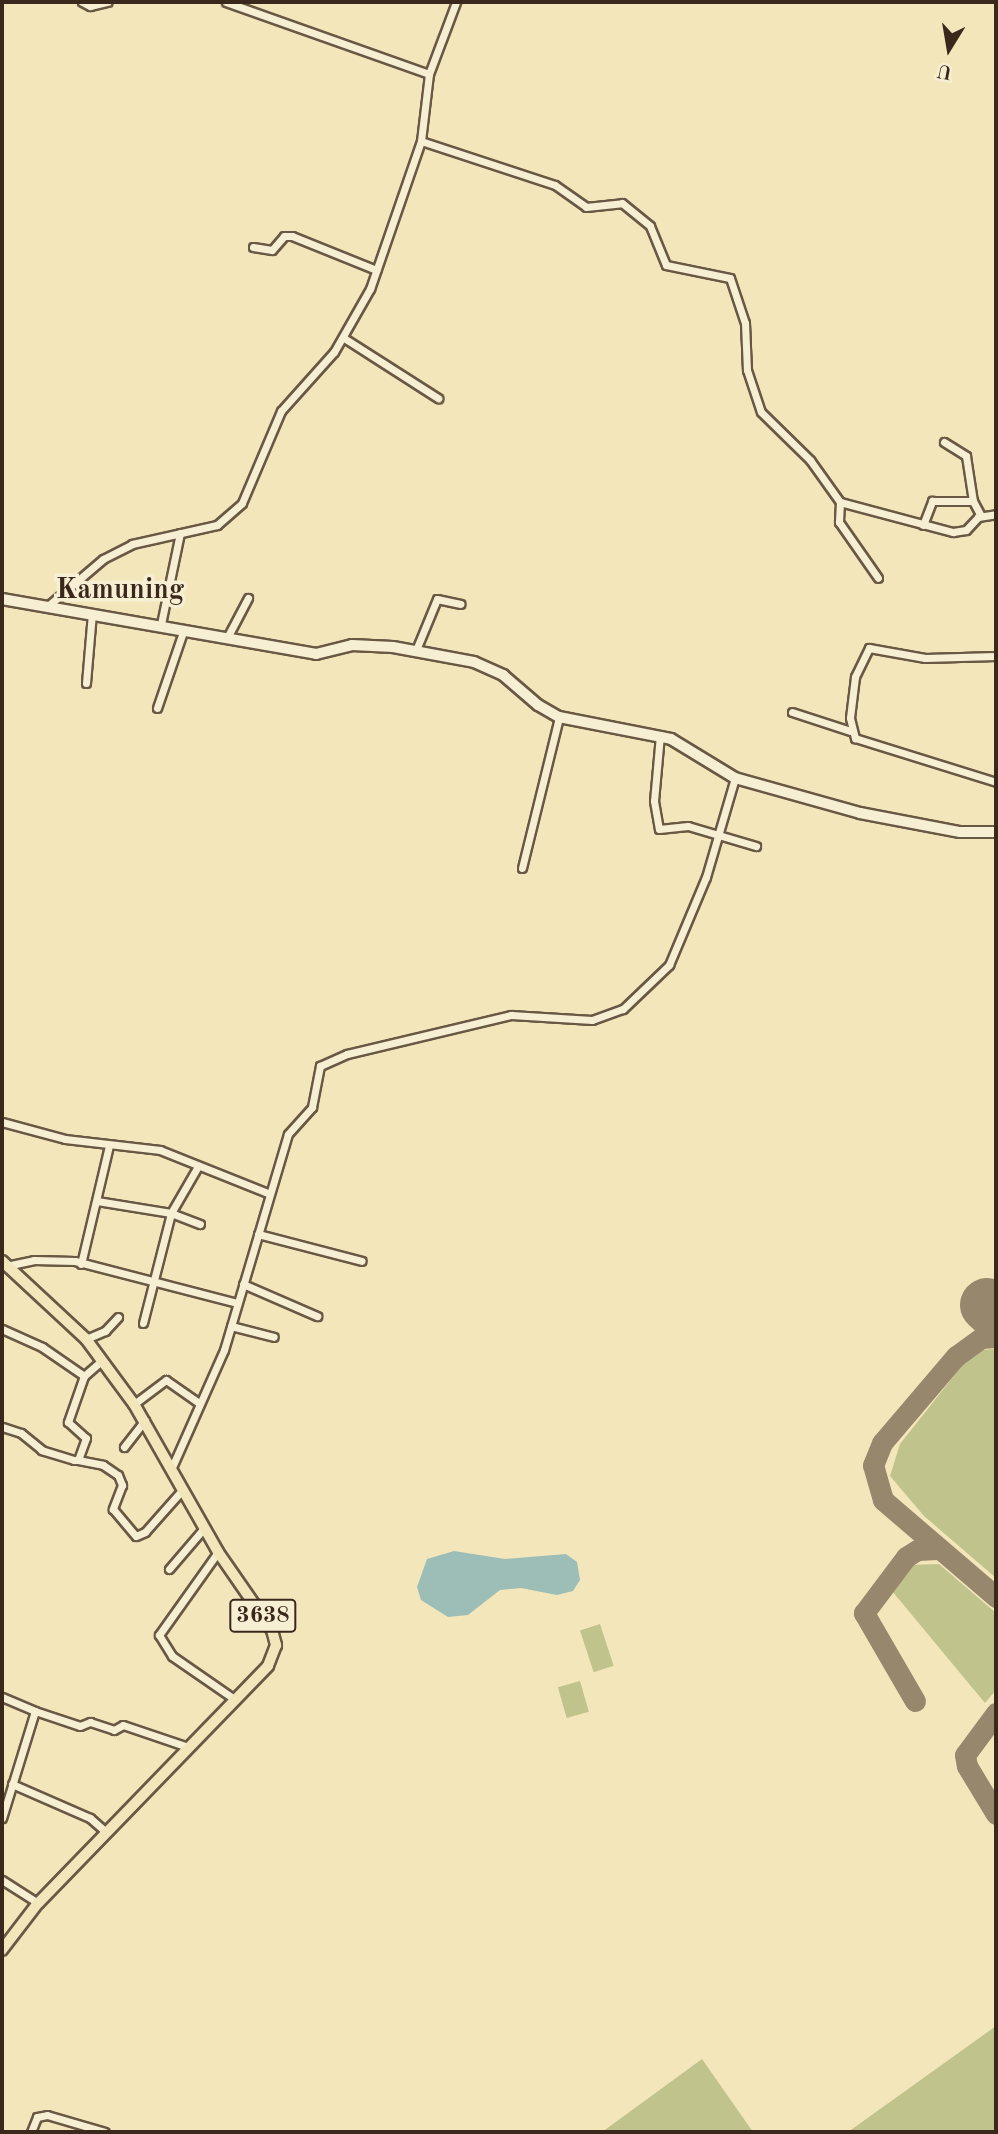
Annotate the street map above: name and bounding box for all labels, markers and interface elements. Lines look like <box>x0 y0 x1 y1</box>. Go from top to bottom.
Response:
north arrow <box>914 14 984 84</box>
text: U <box>936 59 954 81</box>
district label: Kamuning <box>56 574 184 608</box>
road number: 3638 <box>228 1596 298 1636</box>

